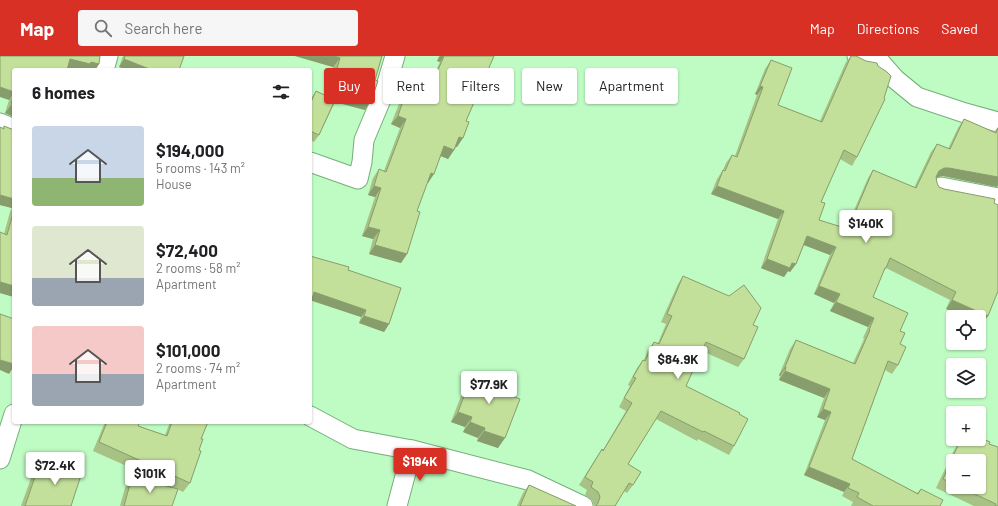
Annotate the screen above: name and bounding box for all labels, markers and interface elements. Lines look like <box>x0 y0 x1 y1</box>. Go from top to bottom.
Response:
search box <box>78 10 358 46</box>
text: Map <box>20 17 54 40</box>
icon: search <box>92 17 114 39</box>
text: Search here <box>124 19 202 37</box>
text: Map <box>810 20 835 37</box>
text: Directions <box>857 20 919 37</box>
text: Saved <box>941 20 978 37</box>
chip: Buy <box>324 68 375 104</box>
chip: Rent <box>383 68 439 104</box>
chip: Filters <box>447 68 514 104</box>
chip: New <box>522 68 577 104</box>
chip: Apartment <box>585 68 678 104</box>
icon: filters <box>270 81 292 103</box>
text: 6 homes <box>32 82 95 102</box>
text: $194,000 <box>156 140 224 160</box>
icon: home <box>64 142 112 190</box>
text: 5 rooms · 143 m² <box>156 160 245 176</box>
text: House <box>156 176 192 192</box>
pin: $140K <box>838 210 894 244</box>
text: $140K <box>848 215 884 231</box>
text: $72,400 <box>156 240 218 260</box>
icon: home <box>64 242 112 290</box>
text: 2 rooms · 58 m² <box>156 260 240 276</box>
text: Apartment <box>156 276 217 292</box>
map controls <box>946 310 986 494</box>
button: locate <box>946 310 986 350</box>
text: $101,000 <box>156 340 220 360</box>
icon: home <box>64 342 112 390</box>
pin: $84.9K <box>645 346 711 380</box>
text: $84.9K <box>658 351 698 367</box>
button: layers <box>946 358 986 398</box>
text: 2 rooms · 74 m² <box>156 360 240 376</box>
pin: $77.9K <box>456 371 522 405</box>
text: Apartment <box>156 376 217 392</box>
text: $77.9K <box>470 376 508 392</box>
button: + <box>946 406 986 446</box>
pin: $194K <box>392 448 448 482</box>
pin: $72.4K <box>22 452 88 486</box>
text: $194K <box>403 453 437 469</box>
button: − <box>946 454 986 494</box>
text: $72.4K <box>35 457 75 473</box>
pin: $101K <box>122 460 178 494</box>
text: $101K <box>134 465 166 481</box>

